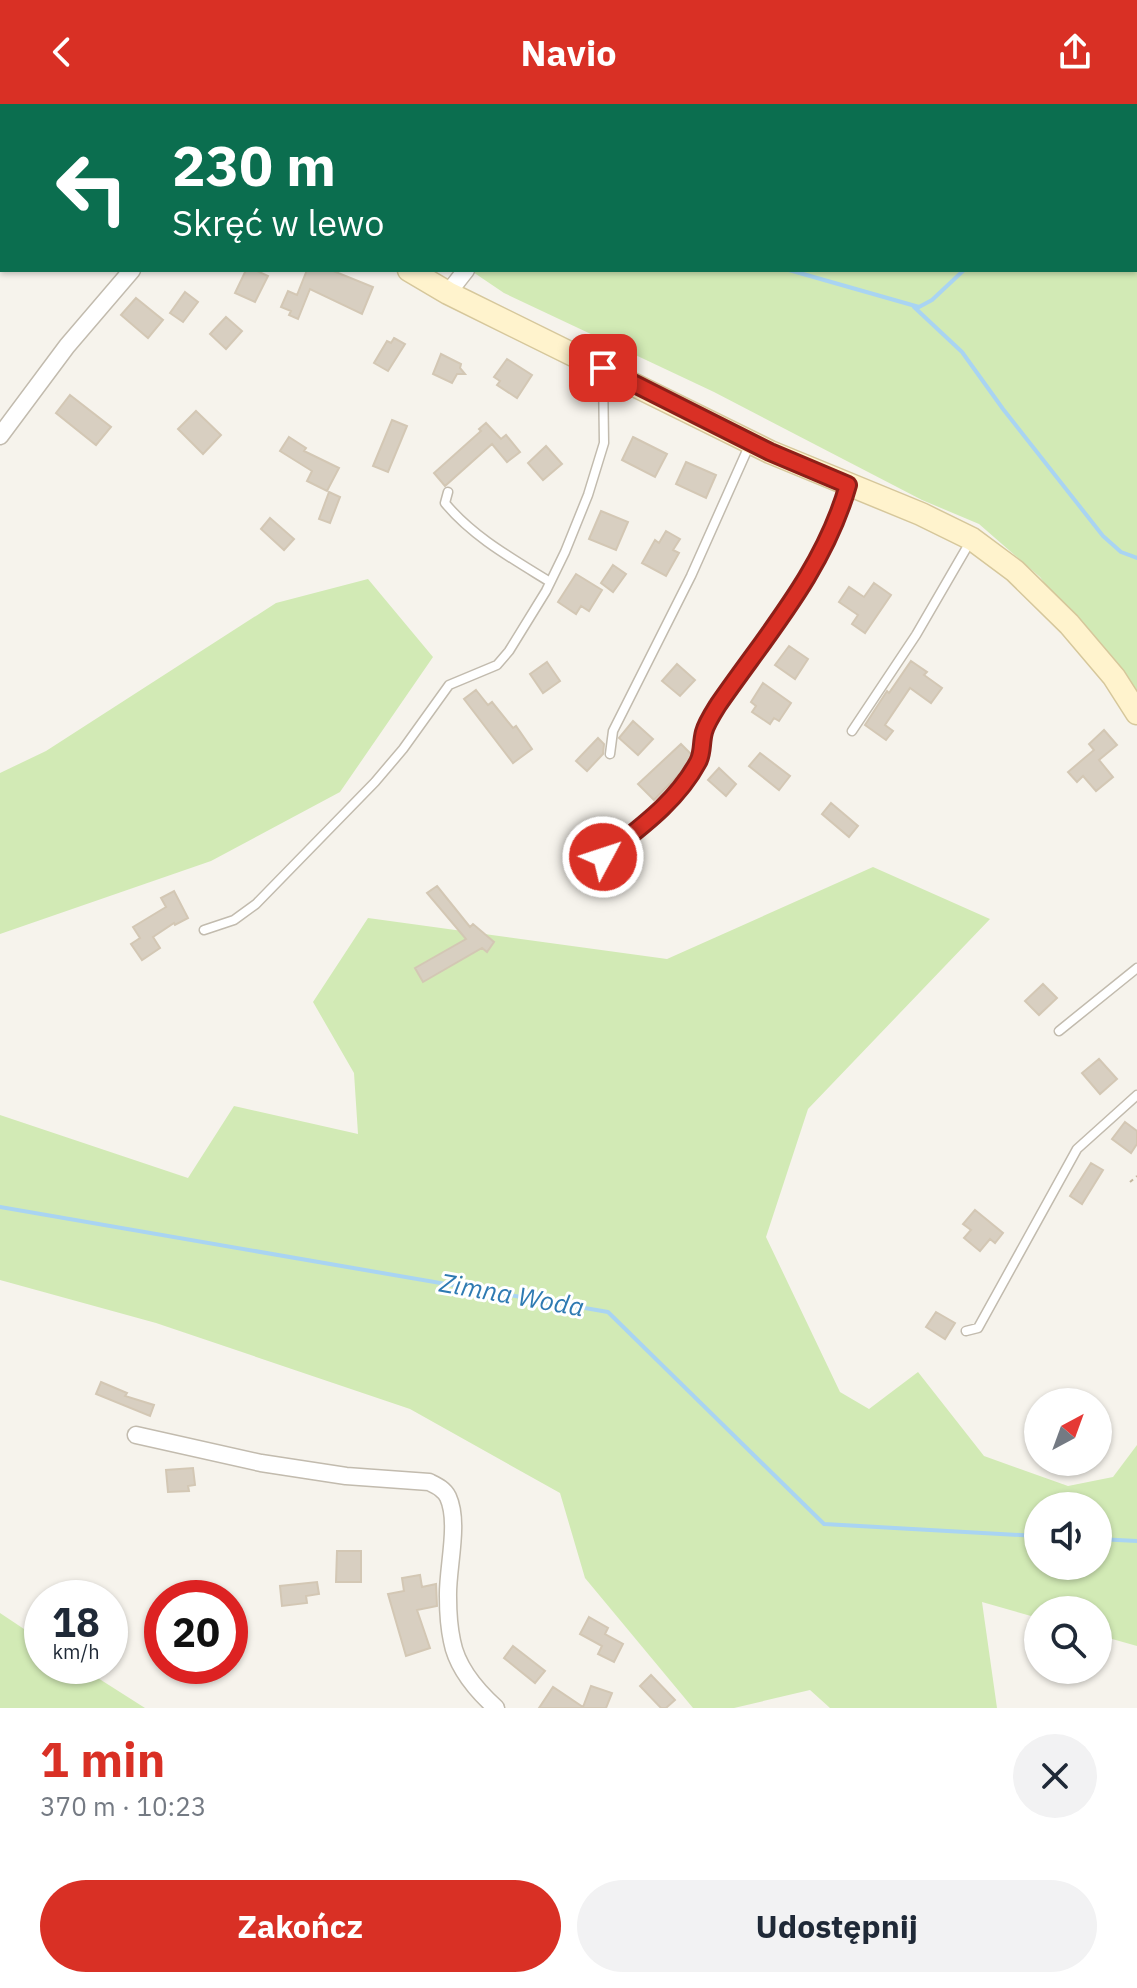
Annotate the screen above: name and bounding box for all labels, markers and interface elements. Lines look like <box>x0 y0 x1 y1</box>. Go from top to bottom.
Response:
text: Navio <box>520 29 617 76</box>
icon: back <box>40 30 84 74</box>
icon: share <box>1053 30 1097 74</box>
text: 230 m <box>172 129 336 201</box>
icon: left <box>40 136 144 240</box>
text: Skręć w lewo <box>172 199 384 246</box>
pin <box>569 334 637 402</box>
icon: arrive <box>581 346 625 390</box>
position arrow <box>561 815 645 899</box>
water label: Zimna Woda <box>436 1264 587 1323</box>
north arrow <box>1024 1388 1112 1476</box>
map controls <box>1024 1388 1112 1684</box>
button: sound <box>1024 1492 1112 1580</box>
speed limit sign: 20 <box>144 1580 248 1684</box>
text: 18 <box>52 1596 100 1648</box>
button: search <box>1024 1596 1112 1684</box>
text: km/h <box>52 1638 100 1665</box>
text: 1 min <box>40 1728 165 1790</box>
button: close <box>1013 1734 1097 1818</box>
text: 370 m · 10:23 <box>40 1789 206 1823</box>
button: Zakończ <box>40 1880 561 1972</box>
button: Udostępnij <box>577 1880 1097 1972</box>

